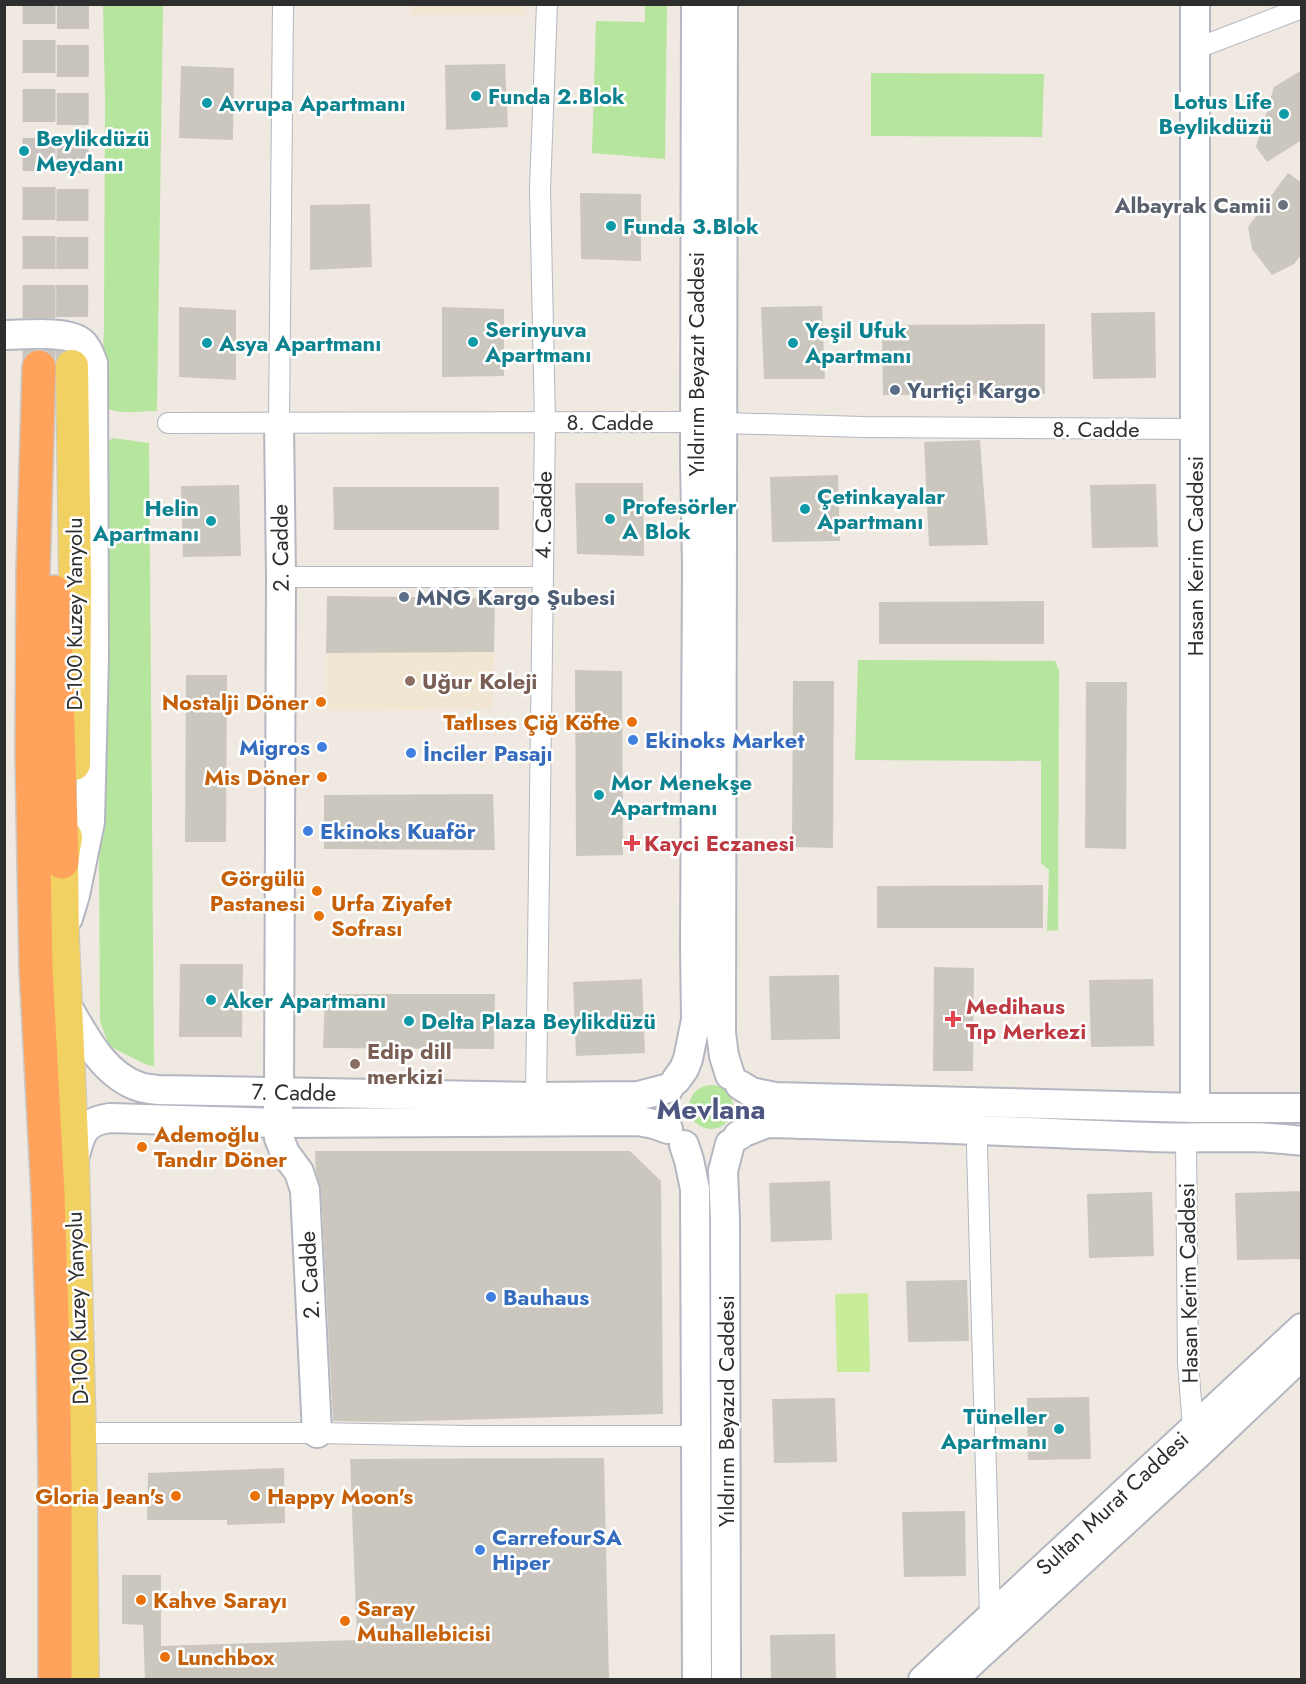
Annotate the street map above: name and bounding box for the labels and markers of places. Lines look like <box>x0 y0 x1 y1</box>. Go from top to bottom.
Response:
place label: Funda 2.Blok <box>488 80 625 112</box>
place label: Lotus Life Beylikdüzü <box>1159 85 1272 142</box>
place label: Avrupa Apartmanı <box>218 87 406 119</box>
marker: Funda 2.Blok <box>469 89 483 103</box>
marker: Avrupa Apartmanı <box>200 96 214 110</box>
marker: Lotus Life Beylikdüzü <box>1277 107 1291 121</box>
place label: Beylikdüzü Meydanı <box>36 122 149 179</box>
marker: Beylikdüzü Meydanı <box>17 144 31 158</box>
place label: Albayrak Camii <box>1113 189 1271 221</box>
marker: Albayrak Camii <box>1276 198 1290 212</box>
place label: Funda 3.Blok <box>623 210 759 242</box>
marker: Funda 3.Blok <box>604 219 618 233</box>
place label: Serinyuva Apartmanı <box>484 313 591 370</box>
place label: Yeşil Ufuk Apartmanı <box>804 314 911 371</box>
place label: Asya Apartmanı <box>218 327 381 359</box>
marker: Serinyuva Apartmanı <box>466 335 480 349</box>
marker: Asya Apartmanı <box>200 336 214 350</box>
marker: Yeşil Ufuk Apartmanı <box>786 336 800 350</box>
place label: Yurtiçi Kargo <box>906 374 1040 406</box>
marker: Yurtiçi Kargo <box>888 383 902 397</box>
place label: Çetinkayalar Apartmanı <box>816 480 945 537</box>
place label: Profesörler A Blok <box>621 490 737 547</box>
place label: Helin Apartmanı <box>92 492 199 549</box>
marker: Çetinkayalar Apartmanı <box>798 502 812 516</box>
marker: Profesörler A Blok <box>603 512 617 526</box>
marker: Helin Apartmanı <box>204 514 218 528</box>
place label: MNG Kargo Şubesi <box>416 581 615 613</box>
marker: MNG Kargo Şubesi <box>397 590 411 604</box>
place label: Uğur Koleji <box>422 665 537 697</box>
marker: Uğur Koleji <box>403 674 417 688</box>
place label: Nostalji Döner <box>162 686 309 718</box>
marker: Nostalji Döner <box>314 695 328 709</box>
place label: Tatlıses Çiğ Köfte <box>443 706 620 738</box>
marker: Tatlıses Çiğ Köfte <box>625 715 639 729</box>
place label: Ekinoks Market <box>645 724 804 756</box>
place label: Migros <box>239 731 310 763</box>
marker: Ekinoks Market <box>626 733 640 747</box>
place label: İnciler Pasajı <box>423 737 553 769</box>
marker: Migros <box>315 740 329 754</box>
marker: İnciler Pasajı <box>404 746 418 760</box>
place label: Mis Döner <box>204 761 310 793</box>
place label: Mor Menekşe Apartmanı <box>610 766 752 823</box>
marker: Mis Döner <box>315 770 329 784</box>
marker: Mor Menekşe Apartmanı <box>592 788 606 802</box>
place label: Ekinoks Kuaför <box>320 815 476 847</box>
marker: Ekinoks Kuaför <box>301 824 315 838</box>
place label: Kayci Eczanesi <box>644 827 795 859</box>
marker: Kayci Eczanesi <box>625 836 639 850</box>
place label: Görgülü Pastanesi <box>210 862 305 919</box>
marker: Görgülü Pastanesi <box>310 884 324 898</box>
place label: Urfa Ziyafet Sofrası <box>331 887 452 944</box>
marker: Urfa Ziyafet Sofrası <box>312 909 326 923</box>
place label: Aker Apartmanı <box>222 984 386 1016</box>
place label: Medihaus Tıp Merkezi <box>966 990 1086 1047</box>
marker: Aker Apartmanı <box>204 993 218 1007</box>
place label: Delta Plaza Beylikdüzü <box>421 1005 656 1037</box>
marker: Medihaus Tıp Merkezi <box>944 1010 962 1028</box>
marker: Delta Plaza Beylikdüzü <box>402 1014 416 1028</box>
place label: Edip dill merkizi <box>367 1035 452 1092</box>
marker: Edip dill merkizi <box>348 1057 362 1071</box>
place label: Ademoğlu Tandır Döner <box>153 1118 287 1175</box>
marker: Ademoğlu Tandır Döner <box>135 1140 149 1154</box>
place label: Bauhaus <box>503 1281 589 1313</box>
marker: Bauhaus <box>484 1290 498 1304</box>
place label: Tüneller Apartmanı <box>940 1400 1047 1457</box>
marker: Tüneller Apartmanı <box>1052 1422 1066 1436</box>
place label: Gloria Jean's <box>35 1480 164 1512</box>
place label: Happy Moon's <box>267 1480 413 1512</box>
marker: Gloria Jean's <box>169 1489 183 1503</box>
marker: Happy Moon's <box>248 1489 262 1503</box>
place label: CarrefourSA Hiper <box>492 1521 623 1578</box>
marker: CarrefourSA Hiper <box>473 1543 487 1557</box>
place label: Kahve Sarayı <box>153 1584 287 1616</box>
place label: Saray Muhallebicisi <box>357 1592 491 1649</box>
marker: Kahve Sarayı <box>134 1593 148 1607</box>
marker: Saray Muhallebicisi <box>338 1614 352 1628</box>
place label: Lunchbox <box>177 1641 275 1673</box>
marker: Lunchbox <box>158 1650 172 1664</box>

